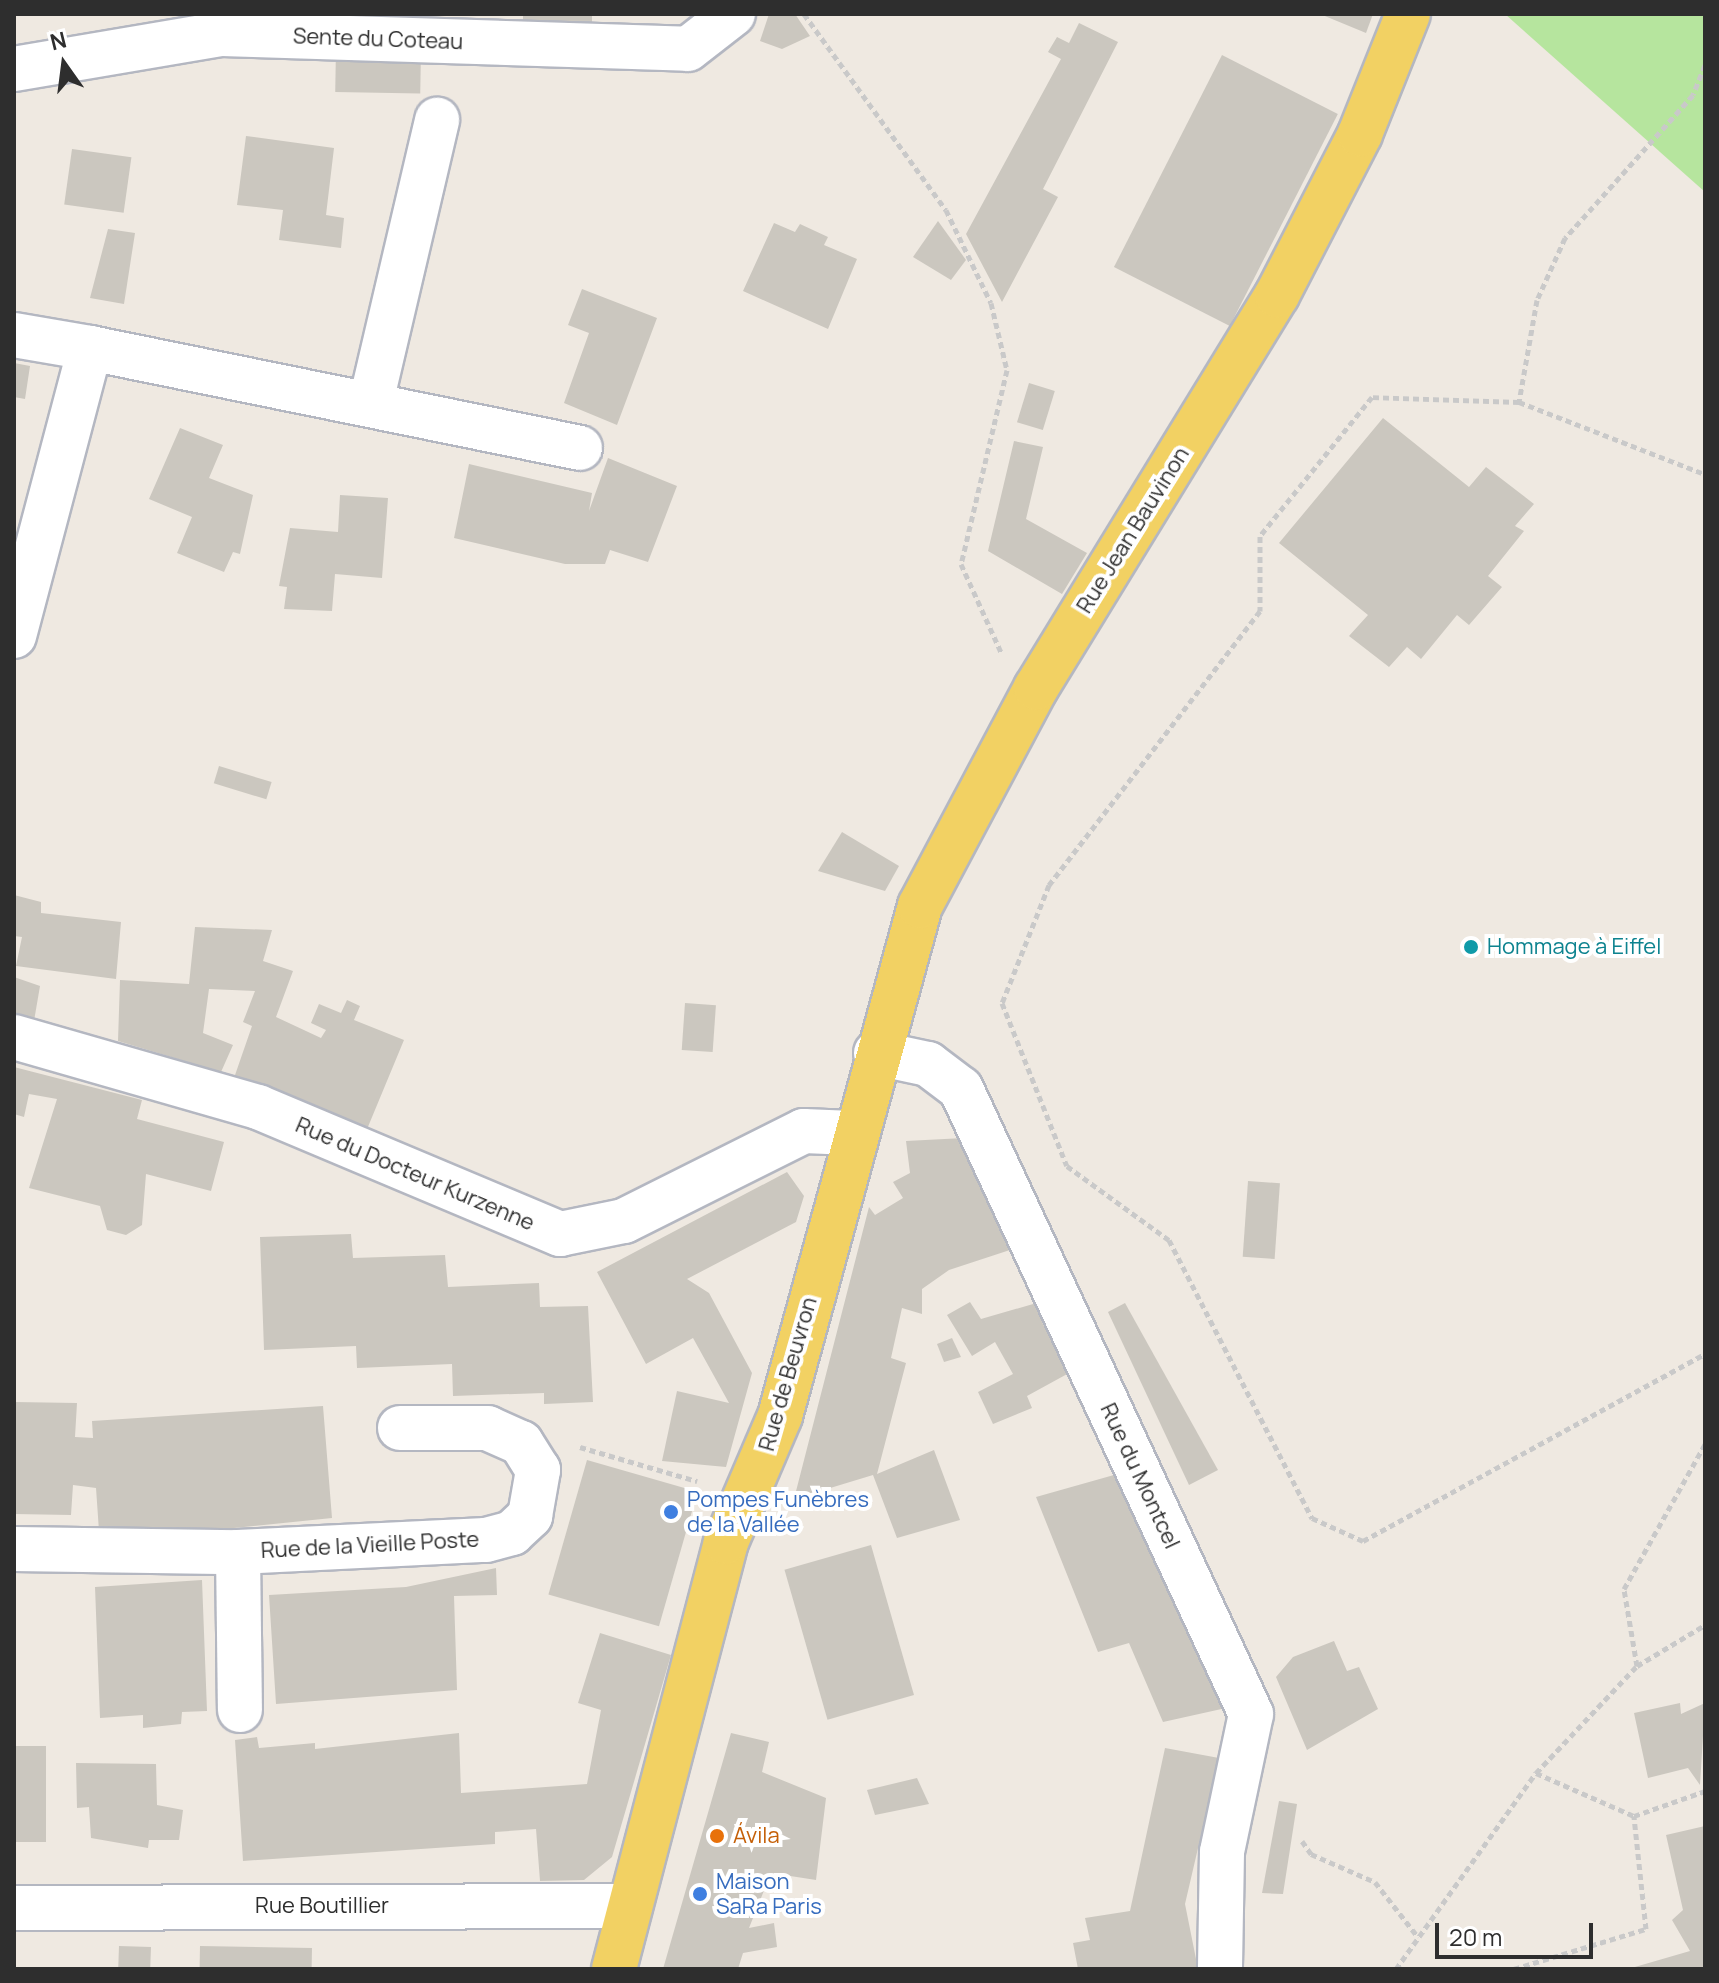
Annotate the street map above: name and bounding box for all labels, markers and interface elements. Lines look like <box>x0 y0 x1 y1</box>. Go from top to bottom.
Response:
street label: Sente du Coteau <box>292 23 464 55</box>
north arrow <box>24 24 104 104</box>
text: N <box>47 24 69 57</box>
street label: Rue Jean Bauvinon <box>1071 442 1195 618</box>
place label: Hommage à Eiffel <box>1487 934 1661 960</box>
marker: Hommage à Eiffel <box>1462 938 1480 956</box>
street label: Rue du Docteur Kurzenne <box>292 1112 538 1236</box>
street label: Rue de Beuvron <box>753 1294 823 1454</box>
street label: Rue du Montcel <box>1095 1399 1185 1553</box>
place label: Pompes Funèbres de la Vallée <box>687 1486 869 1538</box>
marker: Pompes Funèbres de la Vallée <box>662 1503 680 1521</box>
street label: Rue de la Vieille Poste <box>260 1526 480 1564</box>
place label: Ávila <box>733 1823 780 1849</box>
marker: Ávila <box>708 1827 726 1845</box>
place label: Maison SaRa Paris <box>716 1868 822 1920</box>
marker: Maison SaRa Paris <box>691 1885 709 1903</box>
street label: Rue Boutillier <box>255 1893 389 1919</box>
scale bar <box>1439 1907 1597 1957</box>
text: 20 m <box>1449 1920 1502 1953</box>

